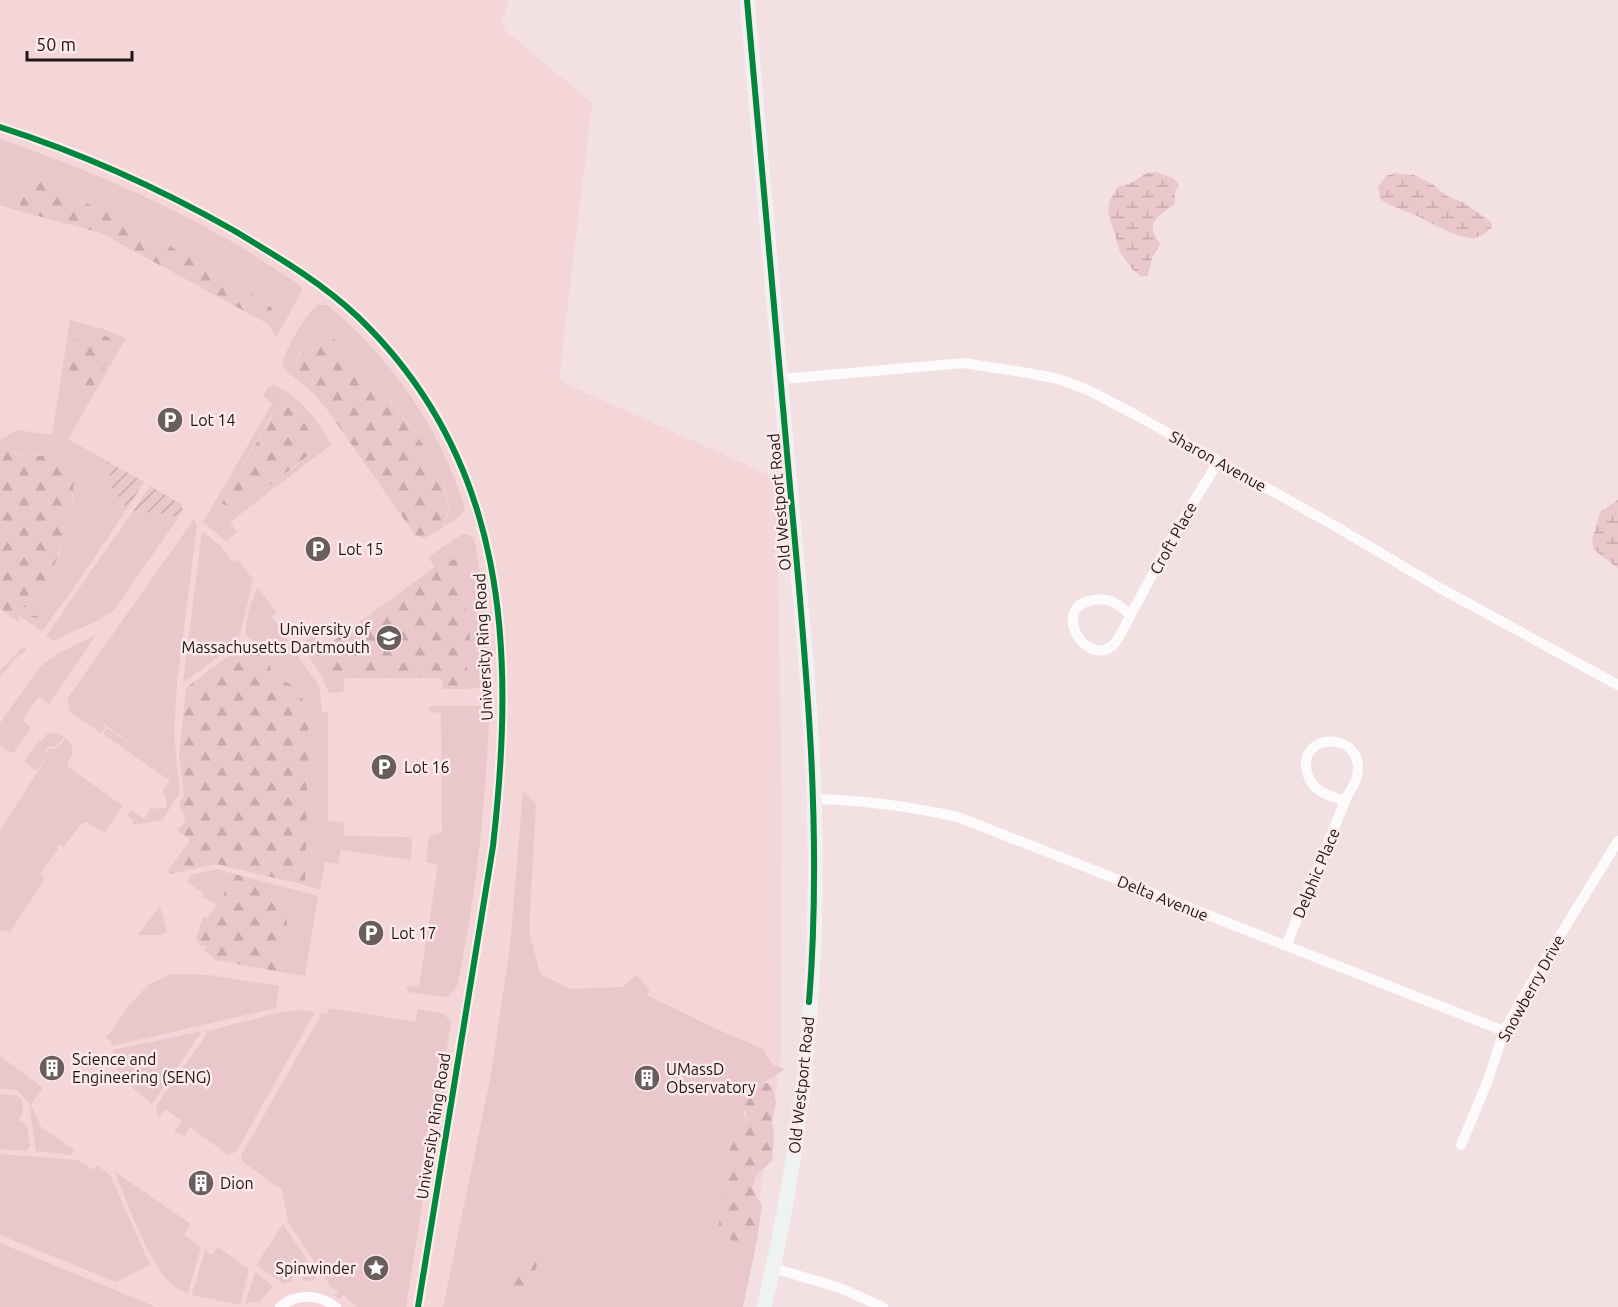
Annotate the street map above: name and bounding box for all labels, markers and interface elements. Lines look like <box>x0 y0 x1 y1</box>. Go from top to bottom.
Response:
scale bar <box>27 24 132 62</box>
text: 50 m <box>36 34 76 54</box>
parking icon: Lot 14 <box>155 405 185 435</box>
place label: Lot 14 <box>190 411 236 429</box>
street label: Sharon Avenue <box>1166 427 1270 495</box>
street label: Old Westport Road <box>764 433 794 571</box>
street label: Croft Place <box>1146 499 1200 577</box>
parking icon: Lot 15 <box>303 534 333 564</box>
place label: Lot 15 <box>338 540 384 558</box>
street label: University Ring Road <box>470 573 496 721</box>
place label: University of Massachusetts Dartmouth <box>181 620 371 656</box>
school or university icon: University of Massachusetts Dartmouth <box>374 623 404 653</box>
parking icon: Lot 16 <box>369 752 399 782</box>
place label: Lot 16 <box>404 758 450 776</box>
street label: Delphic Place <box>1289 825 1343 921</box>
street label: Delta Avenue <box>1115 872 1211 924</box>
parking icon: Lot 17 <box>356 918 386 948</box>
place label: Lot 17 <box>391 924 437 942</box>
street label: Snowberry Drive <box>1494 932 1568 1044</box>
street label: Old Westport Road <box>785 1015 817 1155</box>
place label: Science and Engineering (SENG) <box>72 1050 211 1087</box>
street label: University Ring Road <box>413 1052 453 1200</box>
building icon: Science and Engineering (SENG) <box>37 1053 67 1083</box>
place label: UMassD Observatory <box>666 1060 756 1096</box>
building icon: UMassD Observatory <box>632 1063 662 1093</box>
building icon: Dion <box>186 1168 216 1198</box>
place label: Dion <box>220 1174 254 1192</box>
place icon: Spinwinder <box>361 1253 391 1283</box>
place label: Spinwinder <box>276 1259 356 1277</box>

